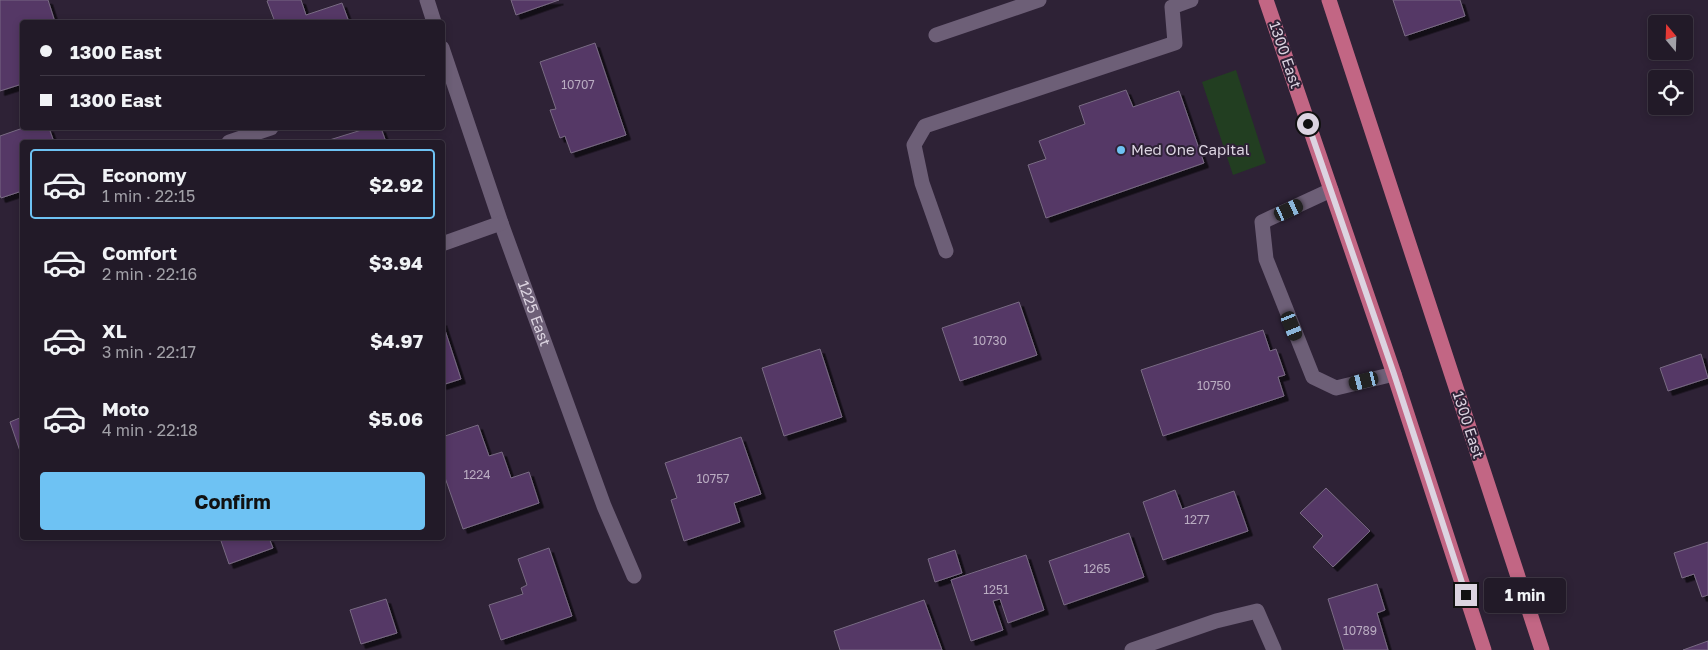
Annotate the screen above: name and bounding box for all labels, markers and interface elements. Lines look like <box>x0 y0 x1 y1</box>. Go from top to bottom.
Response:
north arrow <box>1648 15 1692 60</box>
map controls <box>1648 15 1693 115</box>
street label: 1300 East <box>1266 19 1306 91</box>
text: 1300 East <box>70 40 162 63</box>
button: locate <box>1648 70 1693 115</box>
house number: 10707 <box>561 77 595 92</box>
text: 1300 East <box>70 88 162 111</box>
route start <box>1297 113 1319 135</box>
place label: Med One Capital <box>1131 140 1250 158</box>
marker: Med One Capital <box>1115 144 1127 156</box>
icon: car <box>42 162 87 207</box>
text: Economy <box>102 163 187 186</box>
text: $2.92 <box>369 173 423 196</box>
text: 1 min · 22:15 <box>102 186 195 206</box>
car <box>1272 197 1305 223</box>
icon: car <box>42 240 87 285</box>
text: Comfort <box>102 241 177 264</box>
text: $3.94 <box>369 251 423 274</box>
text: 2 min · 22:16 <box>102 264 197 284</box>
street label: 1225 East <box>515 278 555 348</box>
car <box>1279 309 1304 343</box>
icon: car <box>42 318 87 363</box>
text: XL <box>102 319 127 342</box>
text: $4.97 <box>370 329 423 352</box>
house number: 10730 <box>973 333 1007 348</box>
text: 3 min · 22:17 <box>102 342 196 362</box>
car <box>1347 370 1380 392</box>
house number: 10750 <box>1197 378 1231 393</box>
street label: 1300 East <box>1450 389 1488 461</box>
icon: car <box>42 396 87 441</box>
text: Moto <box>102 397 149 420</box>
text: $5.06 <box>368 407 423 430</box>
text: 4 min · 22:18 <box>102 420 198 440</box>
house number: 1224 <box>463 467 491 482</box>
house number: 10757 <box>697 471 729 486</box>
button: Confirm <box>40 472 425 530</box>
house number: 1277 <box>1184 512 1210 527</box>
house number: 1265 <box>1083 561 1111 576</box>
callout: 1 min <box>1484 578 1566 612</box>
house number: 1251 <box>983 582 1009 597</box>
route end <box>1455 584 1477 606</box>
text: 1 min <box>1505 585 1545 605</box>
house number: 10789 <box>1343 623 1377 638</box>

